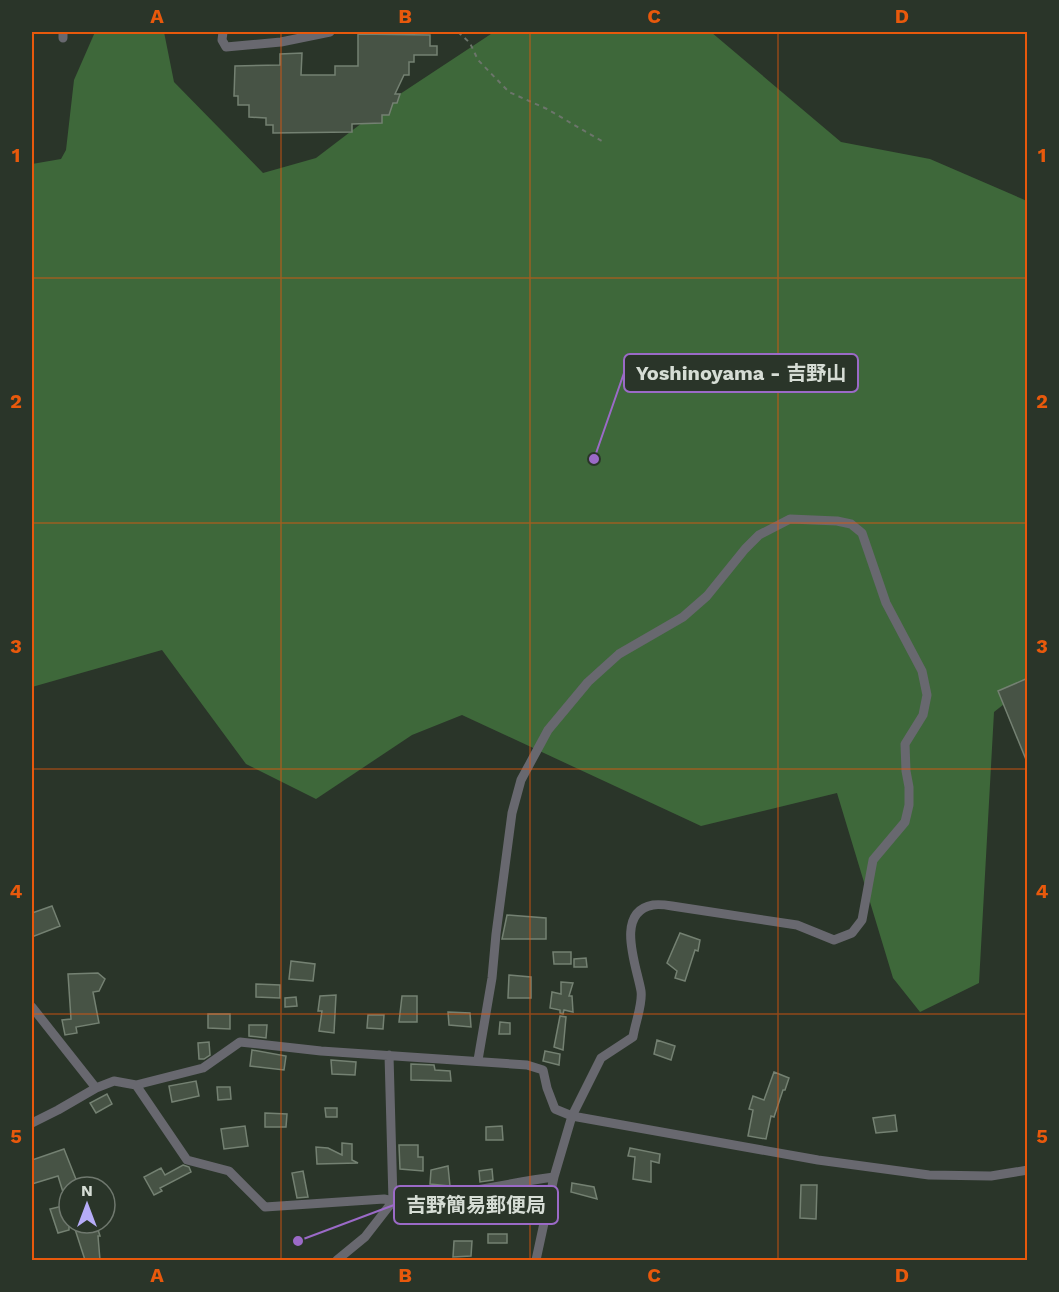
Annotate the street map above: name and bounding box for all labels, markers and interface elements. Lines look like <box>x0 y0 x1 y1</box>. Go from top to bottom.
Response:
text: A <box>150 4 164 28</box>
text: B <box>398 4 412 28</box>
text: C <box>647 4 661 28</box>
text: D <box>895 4 909 28</box>
text: 1 <box>12 143 20 167</box>
text: 1 <box>1038 143 1046 167</box>
callout: Yoshinoyama - 吉野山 <box>624 354 858 392</box>
text: Yoshinoyama - 吉野山 <box>636 361 846 385</box>
text: 2 <box>10 389 22 413</box>
text: 2 <box>1036 389 1048 413</box>
text: 3 <box>10 634 22 658</box>
text: 3 <box>1036 634 1048 658</box>
text: 4 <box>10 879 23 903</box>
text: 4 <box>1036 879 1049 903</box>
text: 5 <box>10 1124 22 1148</box>
text: 5 <box>1036 1124 1048 1148</box>
north arrow <box>57 1175 117 1235</box>
text: N <box>81 1181 93 1200</box>
callout: 吉野簡易郵便局 <box>394 1186 558 1224</box>
text: 吉野簡易郵便局 <box>406 1193 546 1217</box>
text: A <box>150 1263 164 1287</box>
text: B <box>398 1263 412 1287</box>
text: C <box>647 1263 661 1287</box>
text: D <box>895 1263 909 1287</box>

